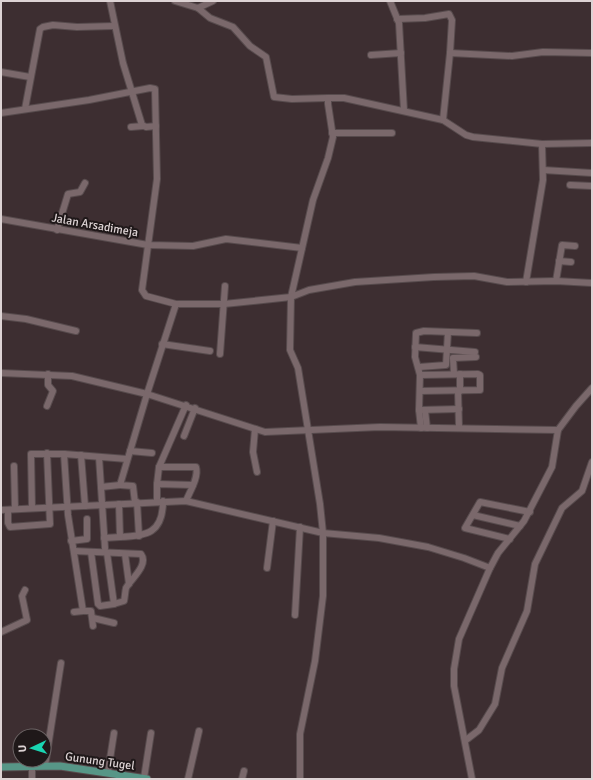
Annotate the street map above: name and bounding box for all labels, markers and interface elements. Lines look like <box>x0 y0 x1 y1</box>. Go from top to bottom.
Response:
street label: Jalan Arsadimeja <box>50 211 139 240</box>
north arrow <box>12 728 52 768</box>
text: U <box>16 745 29 753</box>
street label: Gunung Tugel <box>64 749 136 774</box>

